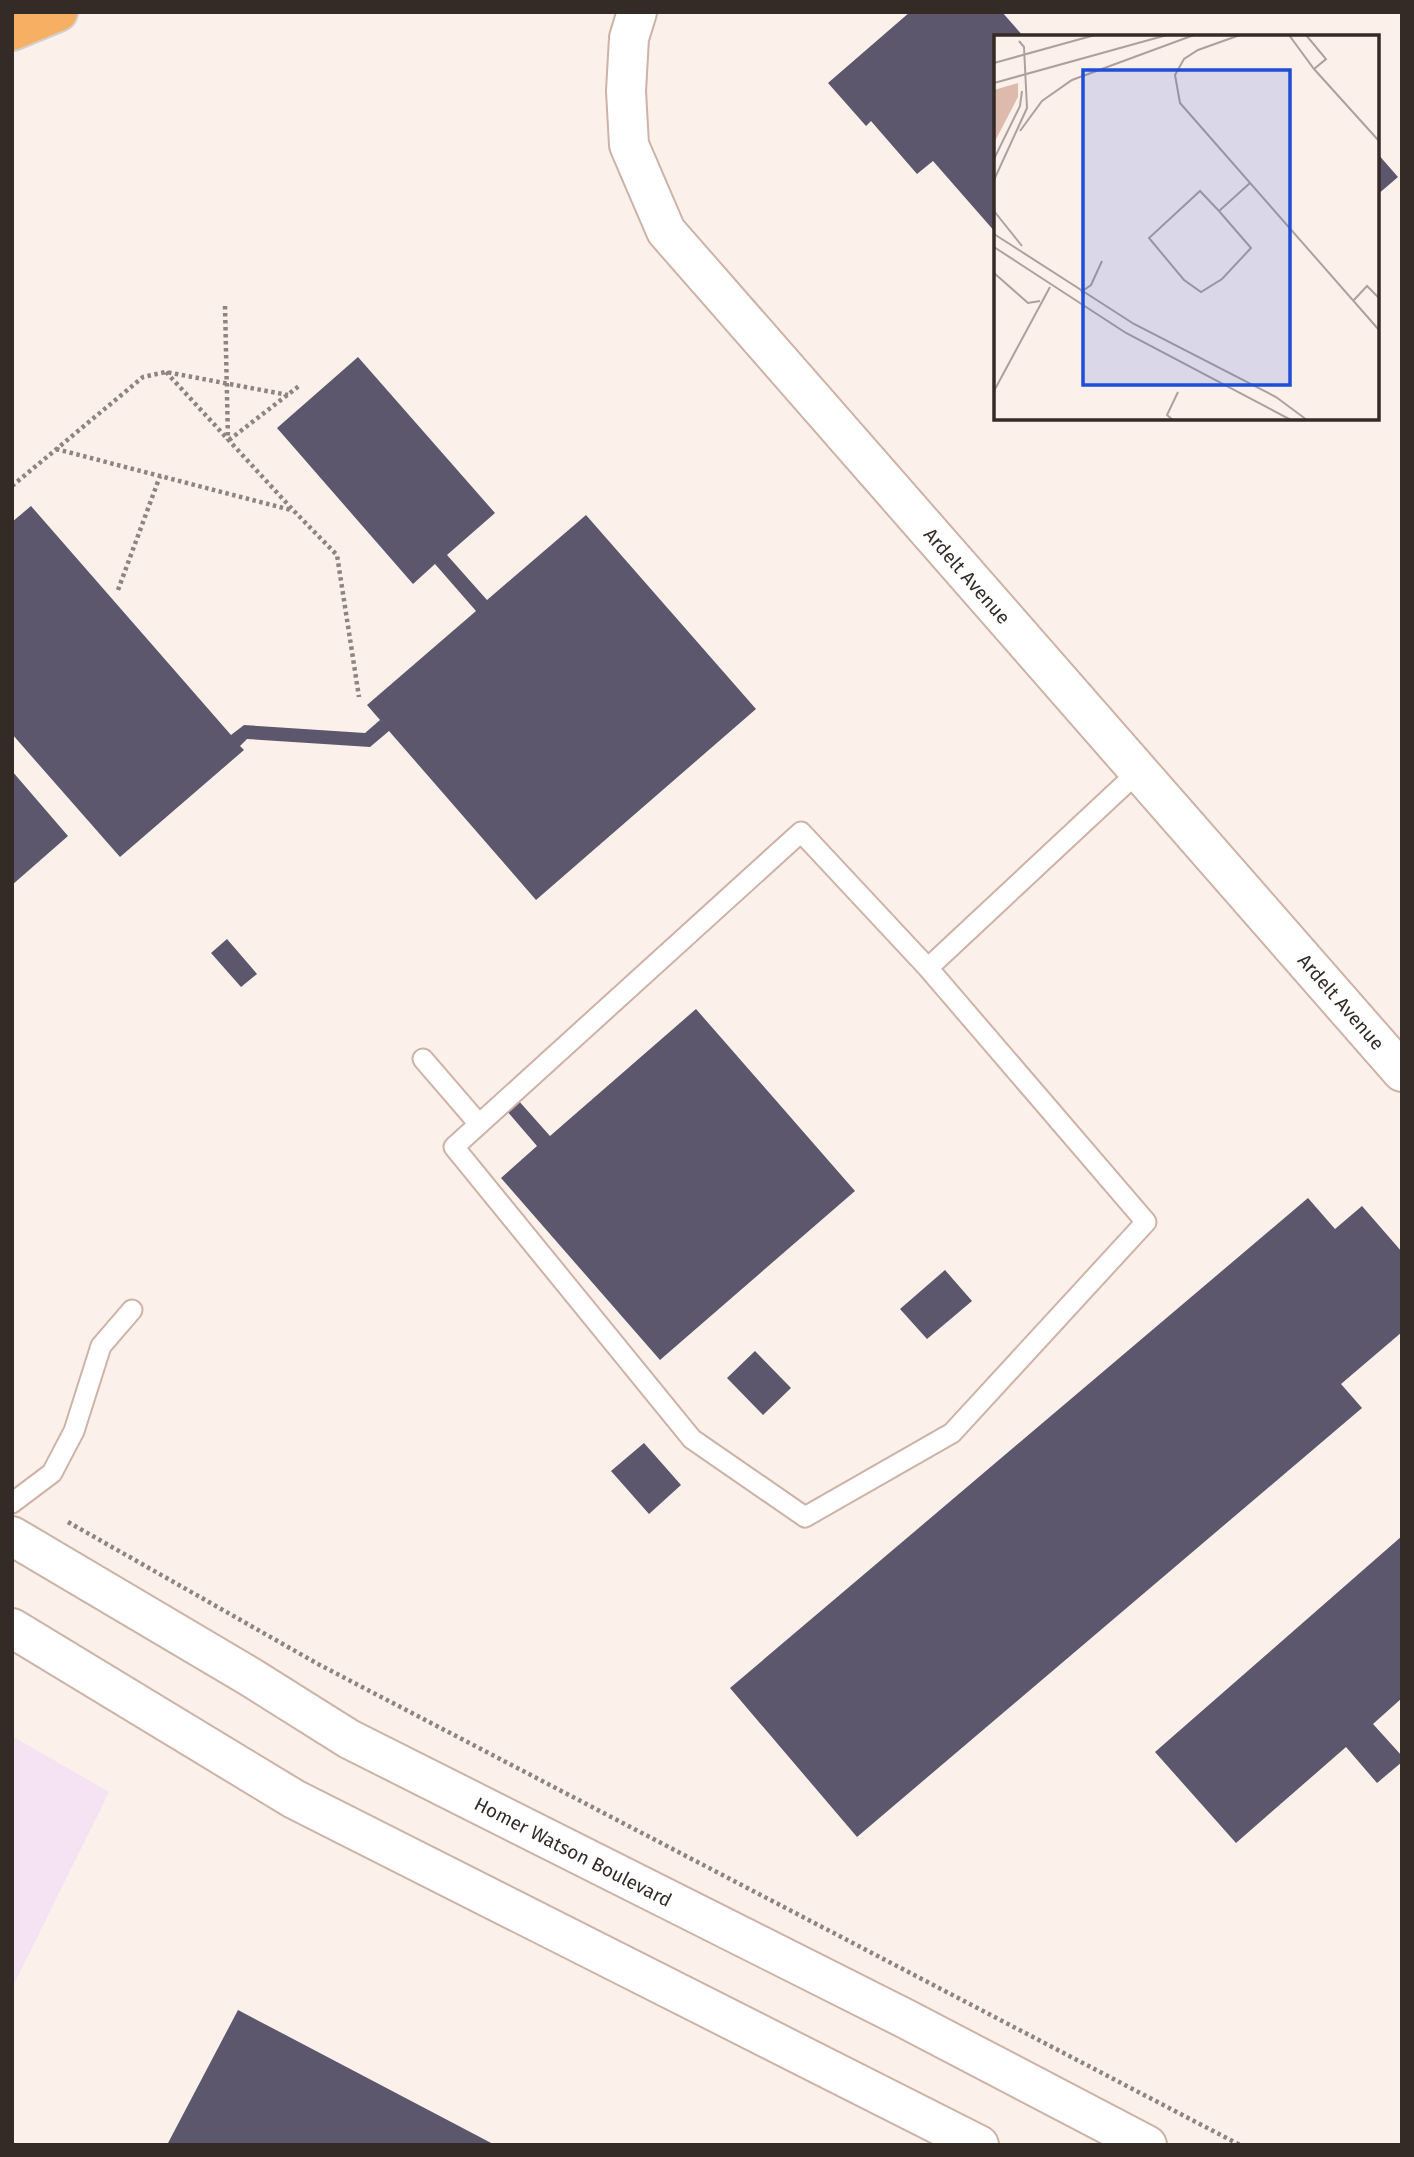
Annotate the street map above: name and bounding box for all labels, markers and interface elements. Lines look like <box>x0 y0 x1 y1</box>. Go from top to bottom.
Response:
inset map <box>994 35 1379 420</box>
street label: Ardelt Avenue <box>919 523 1015 629</box>
street label: Ardelt Avenue <box>1293 949 1389 1055</box>
street label: Homer Watson Boulevard <box>470 1792 676 1912</box>

